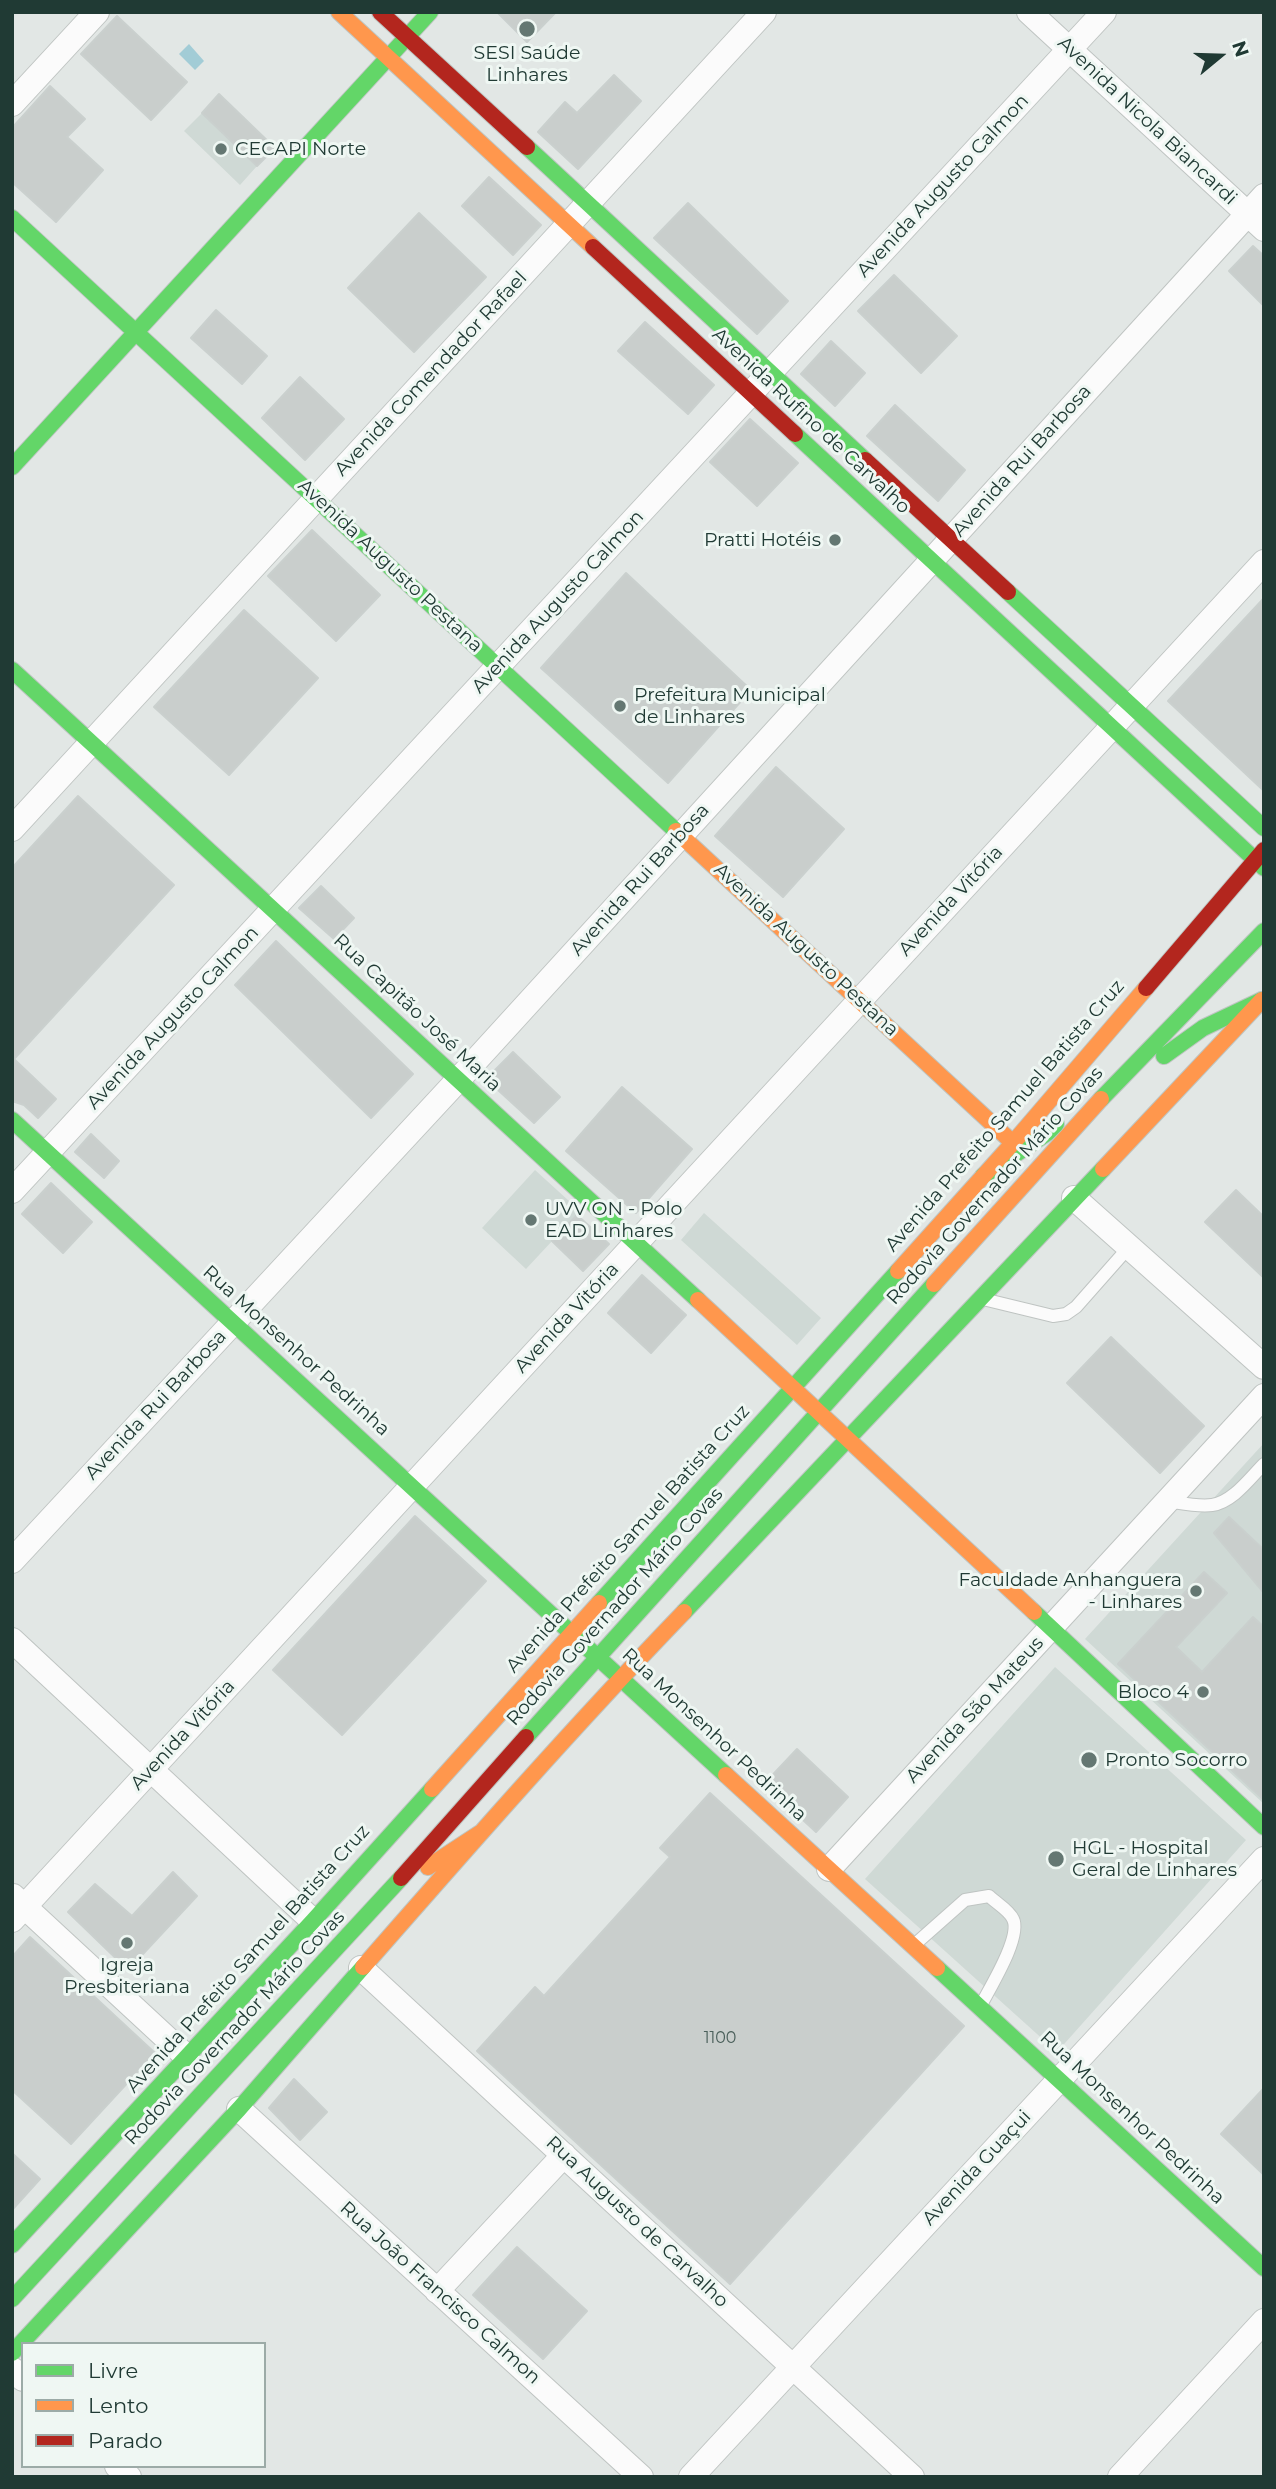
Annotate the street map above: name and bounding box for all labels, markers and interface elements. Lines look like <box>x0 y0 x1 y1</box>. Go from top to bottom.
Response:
marker: SESI Saúde Linhares <box>517 19 537 39</box>
north arrow <box>1185 21 1255 91</box>
street label: Avenida Nicola Biancardi <box>1053 32 1241 210</box>
place label: SESI Saúde Linhares <box>474 42 580 86</box>
street label: Avenida Augusto Calmon <box>852 90 1034 282</box>
place label: CECAPI Norte <box>235 138 366 160</box>
marker: CECAPI Norte <box>213 141 229 157</box>
street label: Avenida Comendador Rafael <box>330 267 532 481</box>
street label: Avenida Rufino de Carvalho <box>707 323 915 519</box>
street label: Avenida Rui Barbosa <box>948 380 1096 542</box>
street label: Avenida Augusto Pestana <box>293 474 487 658</box>
street label: Avenida Augusto Calmon <box>467 506 649 698</box>
place label: Pratti Hotéis <box>704 529 821 551</box>
marker: Pratti Hotéis <box>827 532 843 548</box>
place label: Prefeitura Municipal de Linhares <box>634 684 826 728</box>
marker: Prefeitura Municipal de Linhares <box>612 698 628 714</box>
street label: Avenida Rui Barbosa <box>566 799 714 961</box>
street label: Avenida Vitória <box>894 841 1008 961</box>
street label: Avenida Augusto Pestana <box>709 858 903 1042</box>
street label: Avenida Augusto Calmon <box>82 922 264 1114</box>
street label: Rua Capitão José Maria <box>328 929 506 1097</box>
street label: Avenida Prefeito Samuel Batista Cruz <box>881 975 1129 1257</box>
street label: Rodovia Governador Mário Covas <box>882 1062 1108 1310</box>
place label: UVV ON - Polo EAD Linhares <box>545 1198 682 1242</box>
marker: UVV ON - Polo EAD Linhares <box>523 1212 539 1228</box>
street label: Avenida Vitória <box>510 1258 624 1378</box>
street label: Rua Monsenhor Pedrinha <box>198 1261 394 1441</box>
street label: Avenida Rui Barbosa <box>81 1325 231 1485</box>
street label: Avenida Prefeito Samuel Batista Cruz <box>502 1400 754 1678</box>
street label: Rodovia Governador Mário Covas <box>502 1483 728 1731</box>
place label: Faculdade Anhanguera - Linhares <box>958 1569 1182 1613</box>
marker: Faculdade Anhanguera - Linhares <box>1188 1583 1204 1599</box>
street label: Avenida São Mateus <box>901 1632 1049 1788</box>
street label: Rua Monsenhor Pedrinha <box>617 1644 811 1826</box>
street label: Avenida Vitória <box>126 1675 240 1795</box>
place label: Bloco 4 <box>1118 1681 1189 1703</box>
marker: Bloco 4 <box>1195 1684 1211 1700</box>
place label: Pronto Socorro <box>1105 1749 1247 1771</box>
marker: Pronto Socorro <box>1079 1750 1099 1770</box>
street label: Avenida Prefeito Samuel Batista Cruz <box>122 1820 374 2098</box>
place label: HGL - Hospital Geral de Linhares <box>1072 1837 1237 1881</box>
marker: HGL - Hospital Geral de Linhares <box>1046 1849 1066 1869</box>
street label: Rodovia Governador Mário Covas <box>120 1906 350 2150</box>
marker: Igreja Presbiteriana <box>119 1935 135 1951</box>
place label: Igreja Presbiteriana <box>64 1954 190 1998</box>
street label: Rua Monsenhor Pedrinha <box>1035 2027 1229 2209</box>
house number: 1100 <box>704 2028 736 2048</box>
street label: Avenida Guaçui <box>918 2106 1036 2230</box>
street label: Rua Augusto de Carvalho <box>541 2131 733 2313</box>
street label: Rua João Francisco Calmon <box>335 2197 545 2389</box>
legend <box>21 2342 266 2468</box>
text: Livre <box>88 2358 138 2383</box>
text: Lento <box>88 2393 148 2418</box>
text: Parado <box>88 2428 163 2453</box>

